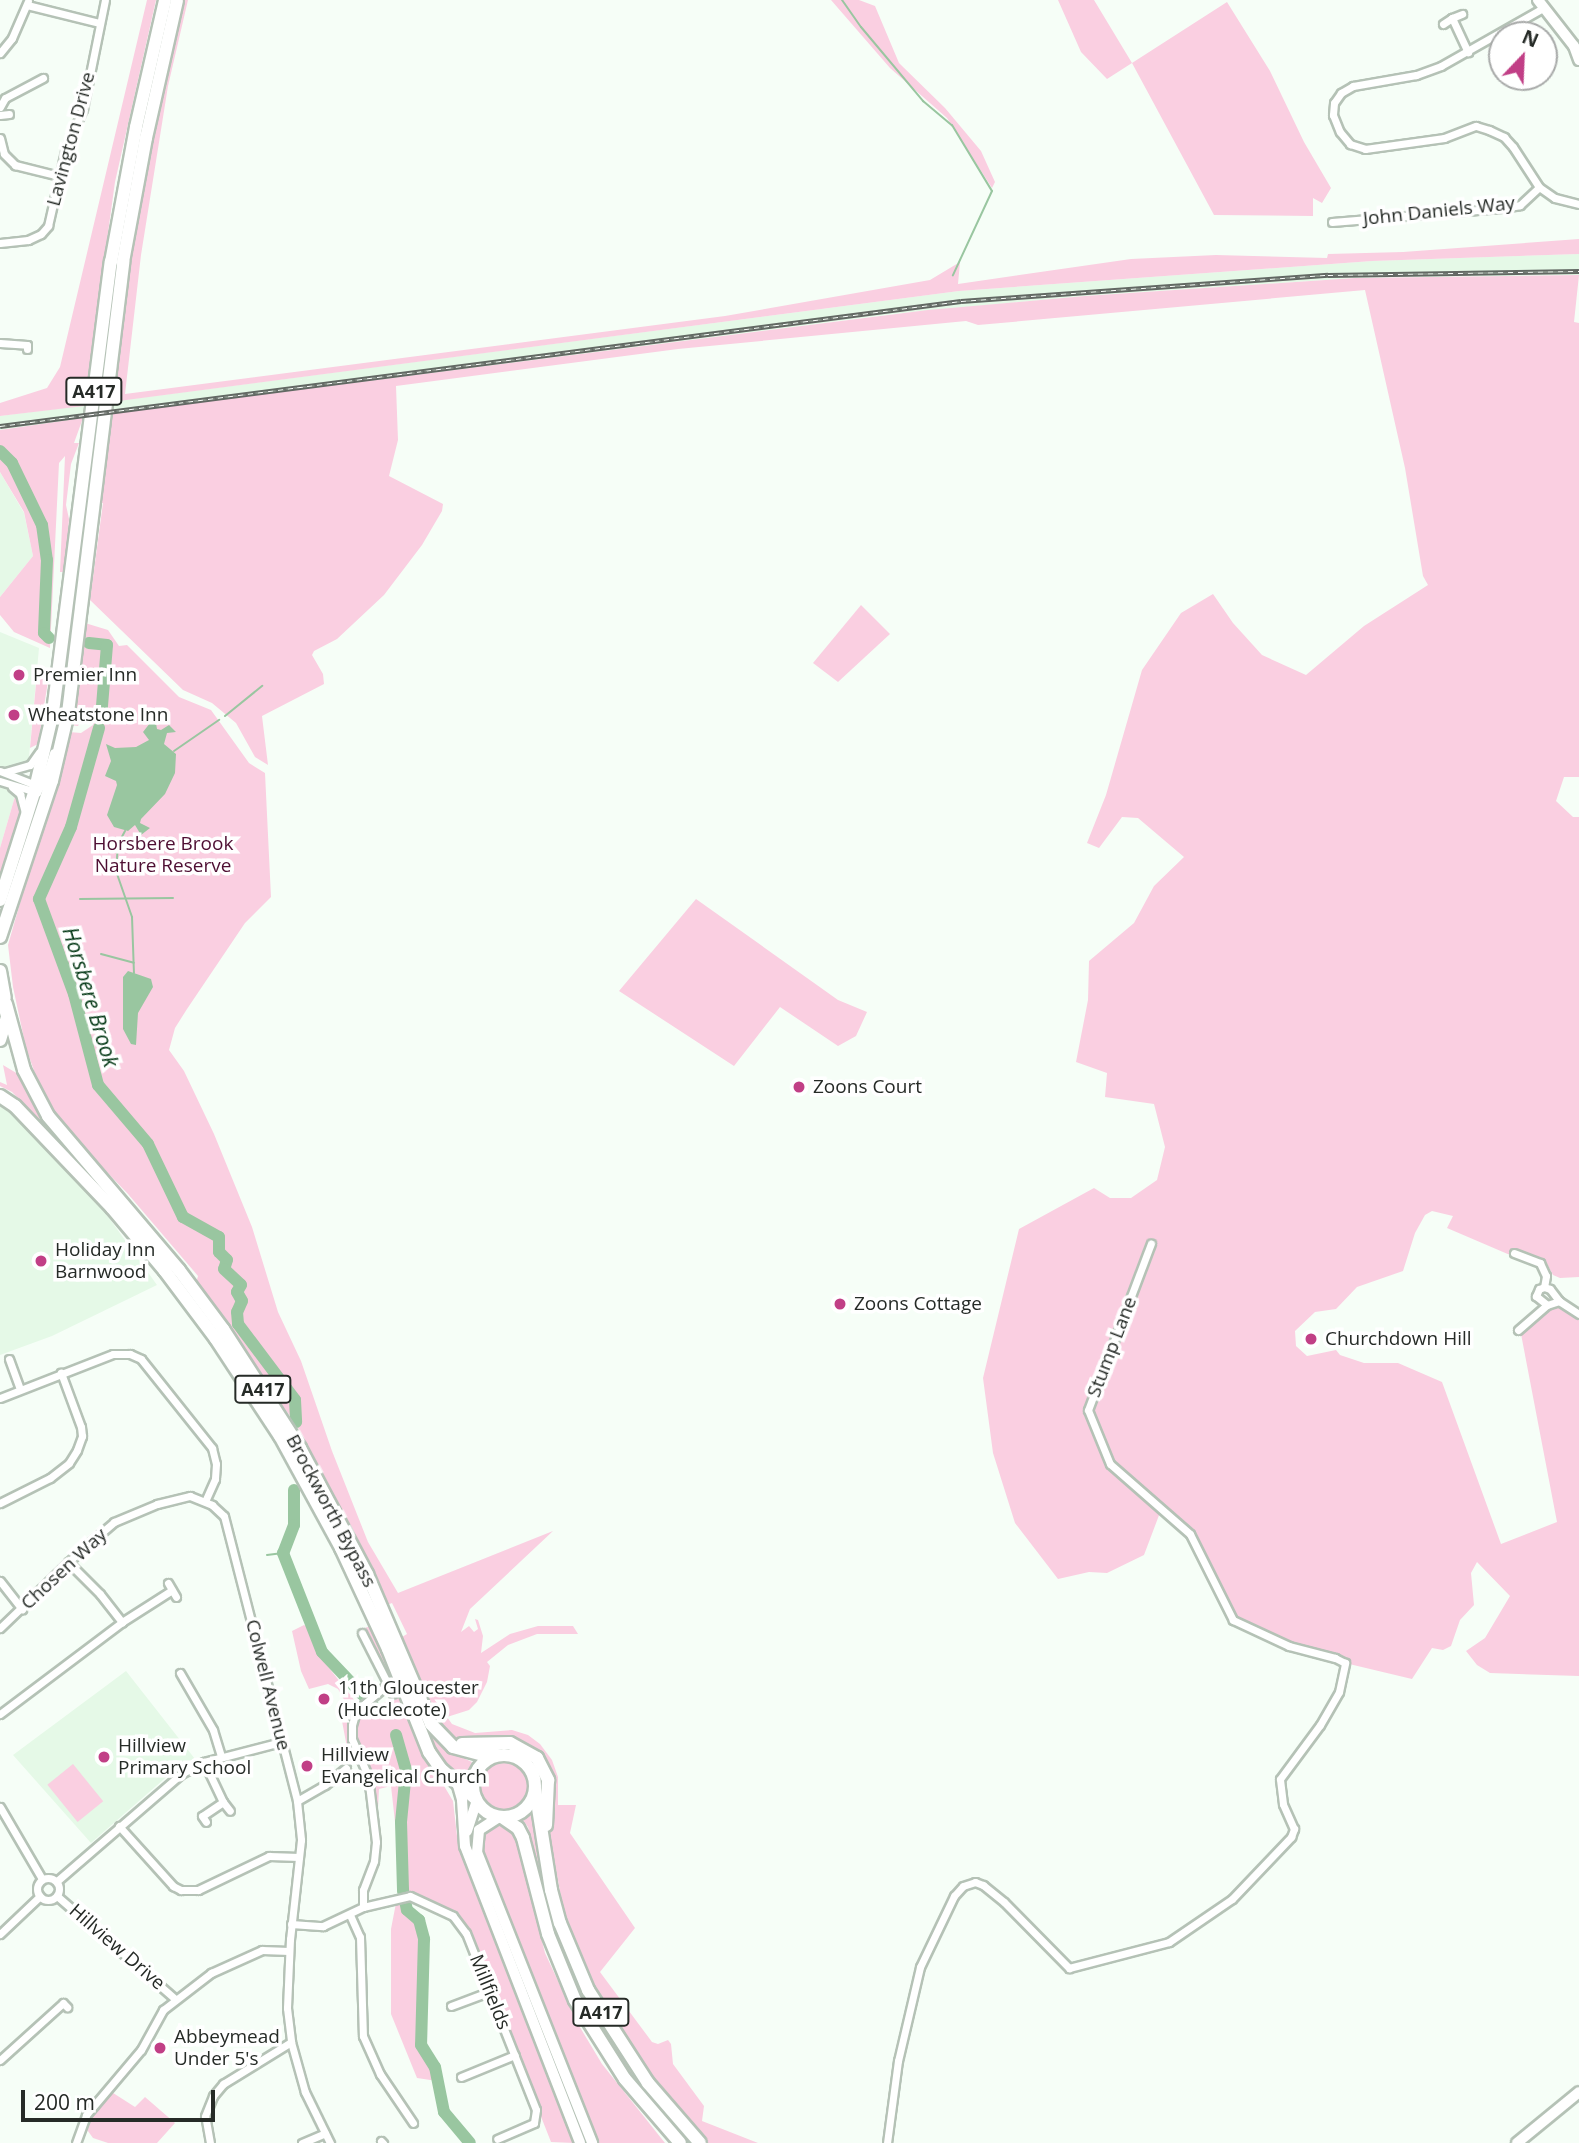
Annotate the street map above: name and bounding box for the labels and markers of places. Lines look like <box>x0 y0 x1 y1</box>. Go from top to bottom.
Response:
place label: Premier Inn <box>33 664 137 686</box>
marker: Premier Inn <box>11 667 27 683</box>
place label: Wheatstone Inn <box>28 704 168 726</box>
marker: Wheatstone Inn <box>6 707 22 723</box>
place label: Zoons Court <box>813 1076 922 1098</box>
marker: Zoons Court <box>791 1079 807 1095</box>
place label: Holiday Inn Barnwood <box>55 1239 155 1283</box>
marker: Holiday Inn Barnwood <box>33 1253 49 1269</box>
place label: Zoons Cottage <box>854 1293 982 1315</box>
marker: Zoons Cottage <box>832 1296 848 1312</box>
place label: Churchdown Hill <box>1325 1328 1472 1350</box>
marker: Churchdown Hill <box>1303 1331 1319 1347</box>
place label: 11th Gloucester (Hucclecote) <box>338 1677 479 1721</box>
marker: 11th Gloucester (Hucclecote) <box>316 1691 332 1707</box>
place label: Hillview Primary School <box>118 1735 251 1779</box>
place label: Hillview Evangelical Church <box>321 1744 487 1788</box>
marker: Hillview Primary School <box>96 1749 112 1765</box>
marker: Hillview Evangelical Church <box>299 1758 315 1774</box>
place label: Abbeymead Under 5's <box>174 2026 280 2070</box>
marker: Abbeymead Under 5's <box>152 2040 168 2056</box>

